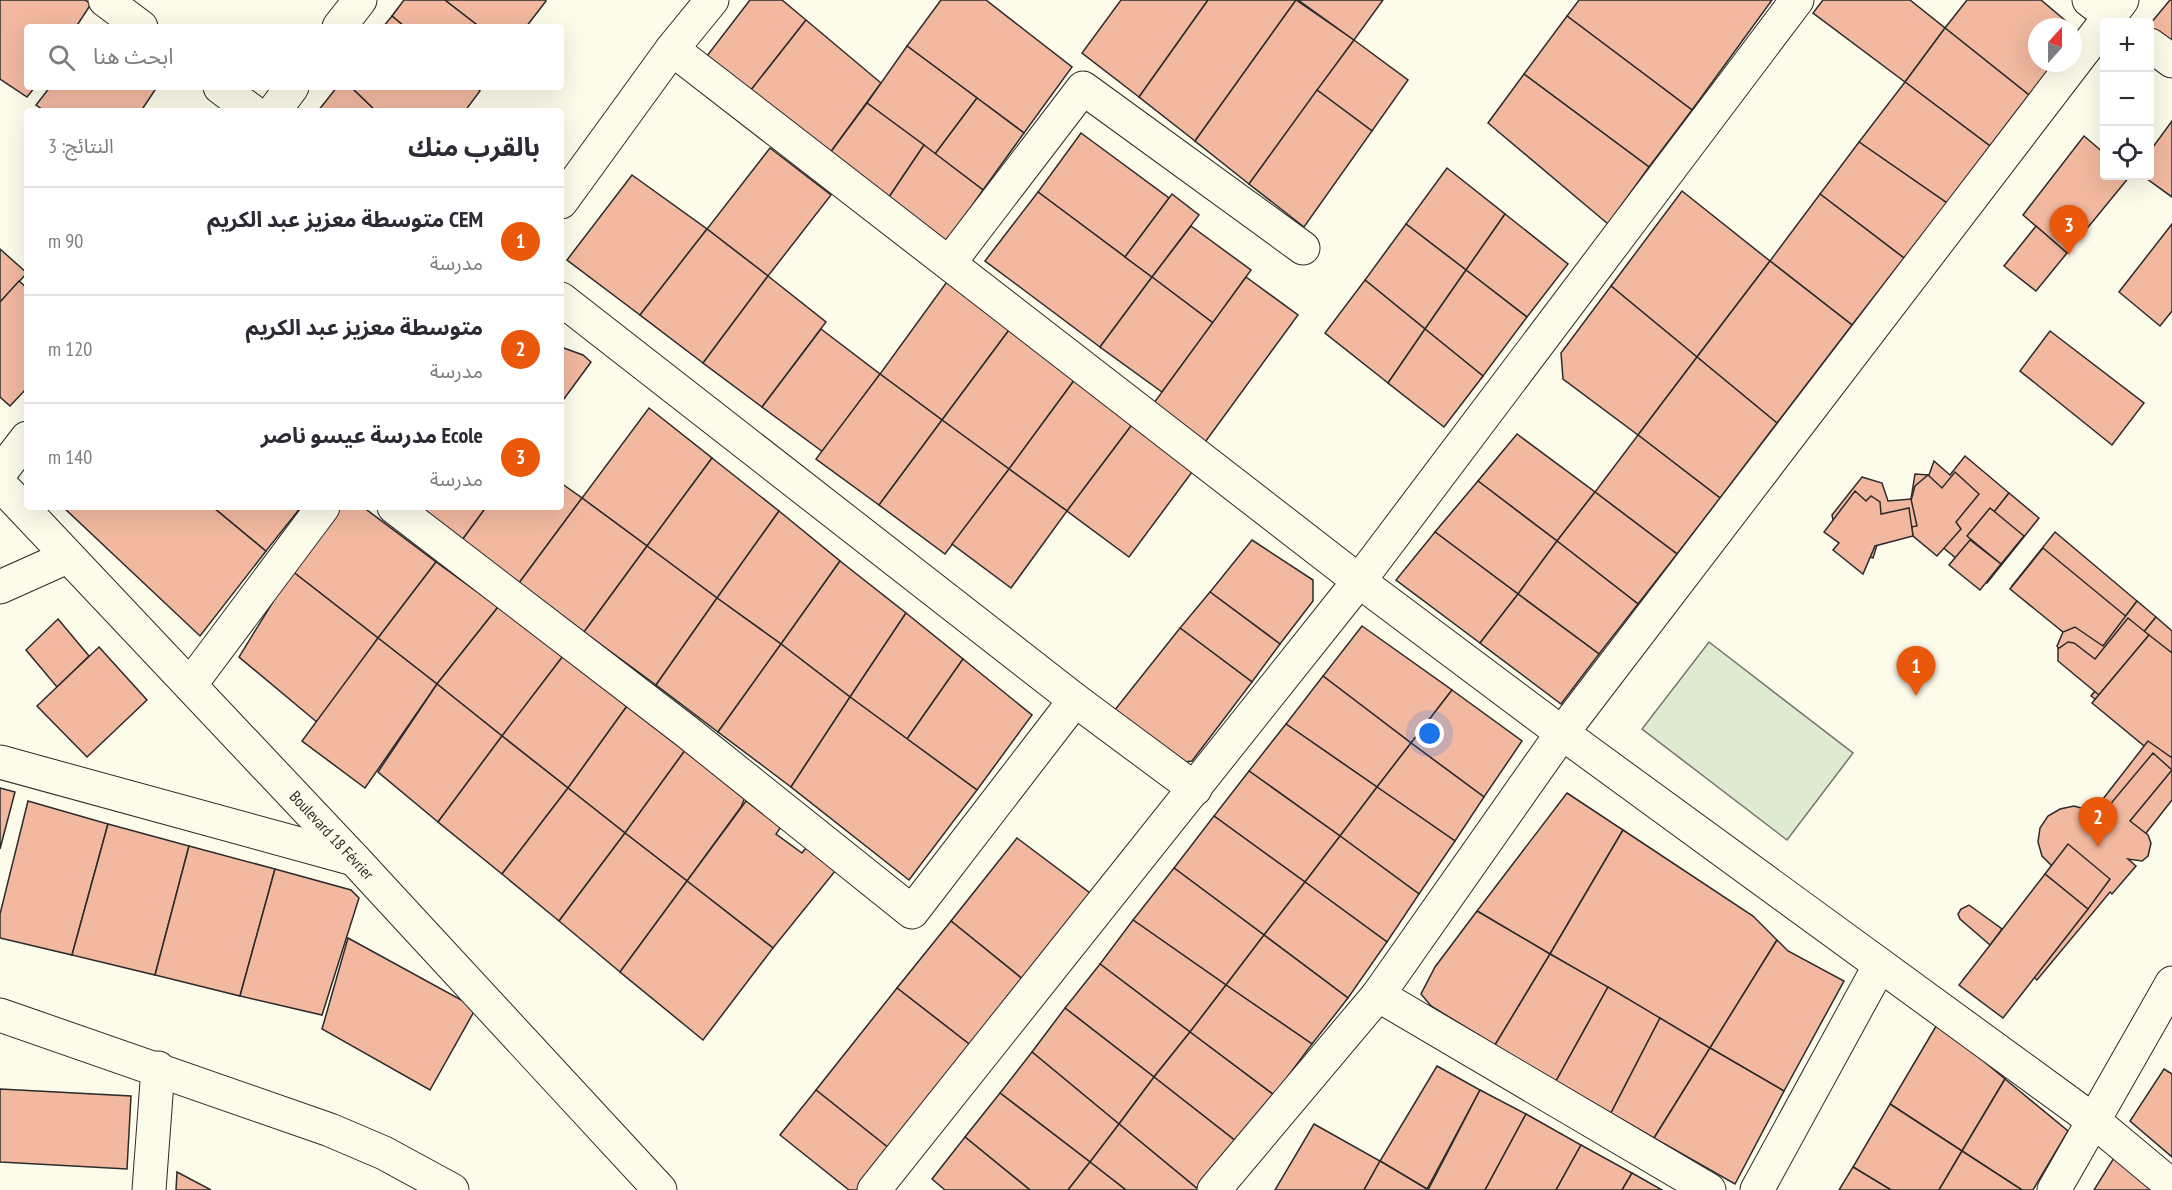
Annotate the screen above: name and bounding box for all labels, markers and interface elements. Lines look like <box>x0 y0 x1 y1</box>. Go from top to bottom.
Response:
north arrow <box>2028 18 2082 72</box>
map controls <box>2100 18 2154 180</box>
button: + <box>2100 18 2154 72</box>
search box <box>24 24 564 90</box>
icon: search <box>45 41 78 74</box>
text: ابحث هنا <box>93 42 173 70</box>
button: − <box>2100 72 2154 126</box>
button: locate <box>2100 126 2154 180</box>
text: بالقرب منك <box>408 130 540 163</box>
text: النتائج: 3 <box>48 133 114 159</box>
text: CEM متوسطة معزيز عبد الكريم <box>207 205 483 233</box>
pin: 3 <box>2050 206 2088 255</box>
text: 90 m <box>48 228 83 254</box>
text: 1 <box>516 228 525 254</box>
text: مدرسة <box>430 250 483 276</box>
text: متوسطة معزيز عبد الكريم <box>246 313 483 341</box>
text: 120 m <box>48 336 92 362</box>
text: 2 <box>516 336 525 362</box>
text: مدرسة <box>430 358 483 384</box>
text: Ecole مدرسة عيسو ناصر <box>261 421 483 449</box>
text: 140 m <box>48 444 92 470</box>
text: 3 <box>516 444 525 470</box>
text: مدرسة <box>430 466 483 492</box>
pin: 1 <box>1896 646 1936 696</box>
your location <box>1415 719 1444 748</box>
street label: Boulevard 18 Février <box>286 786 379 884</box>
pin: 2 <box>2078 798 2118 847</box>

